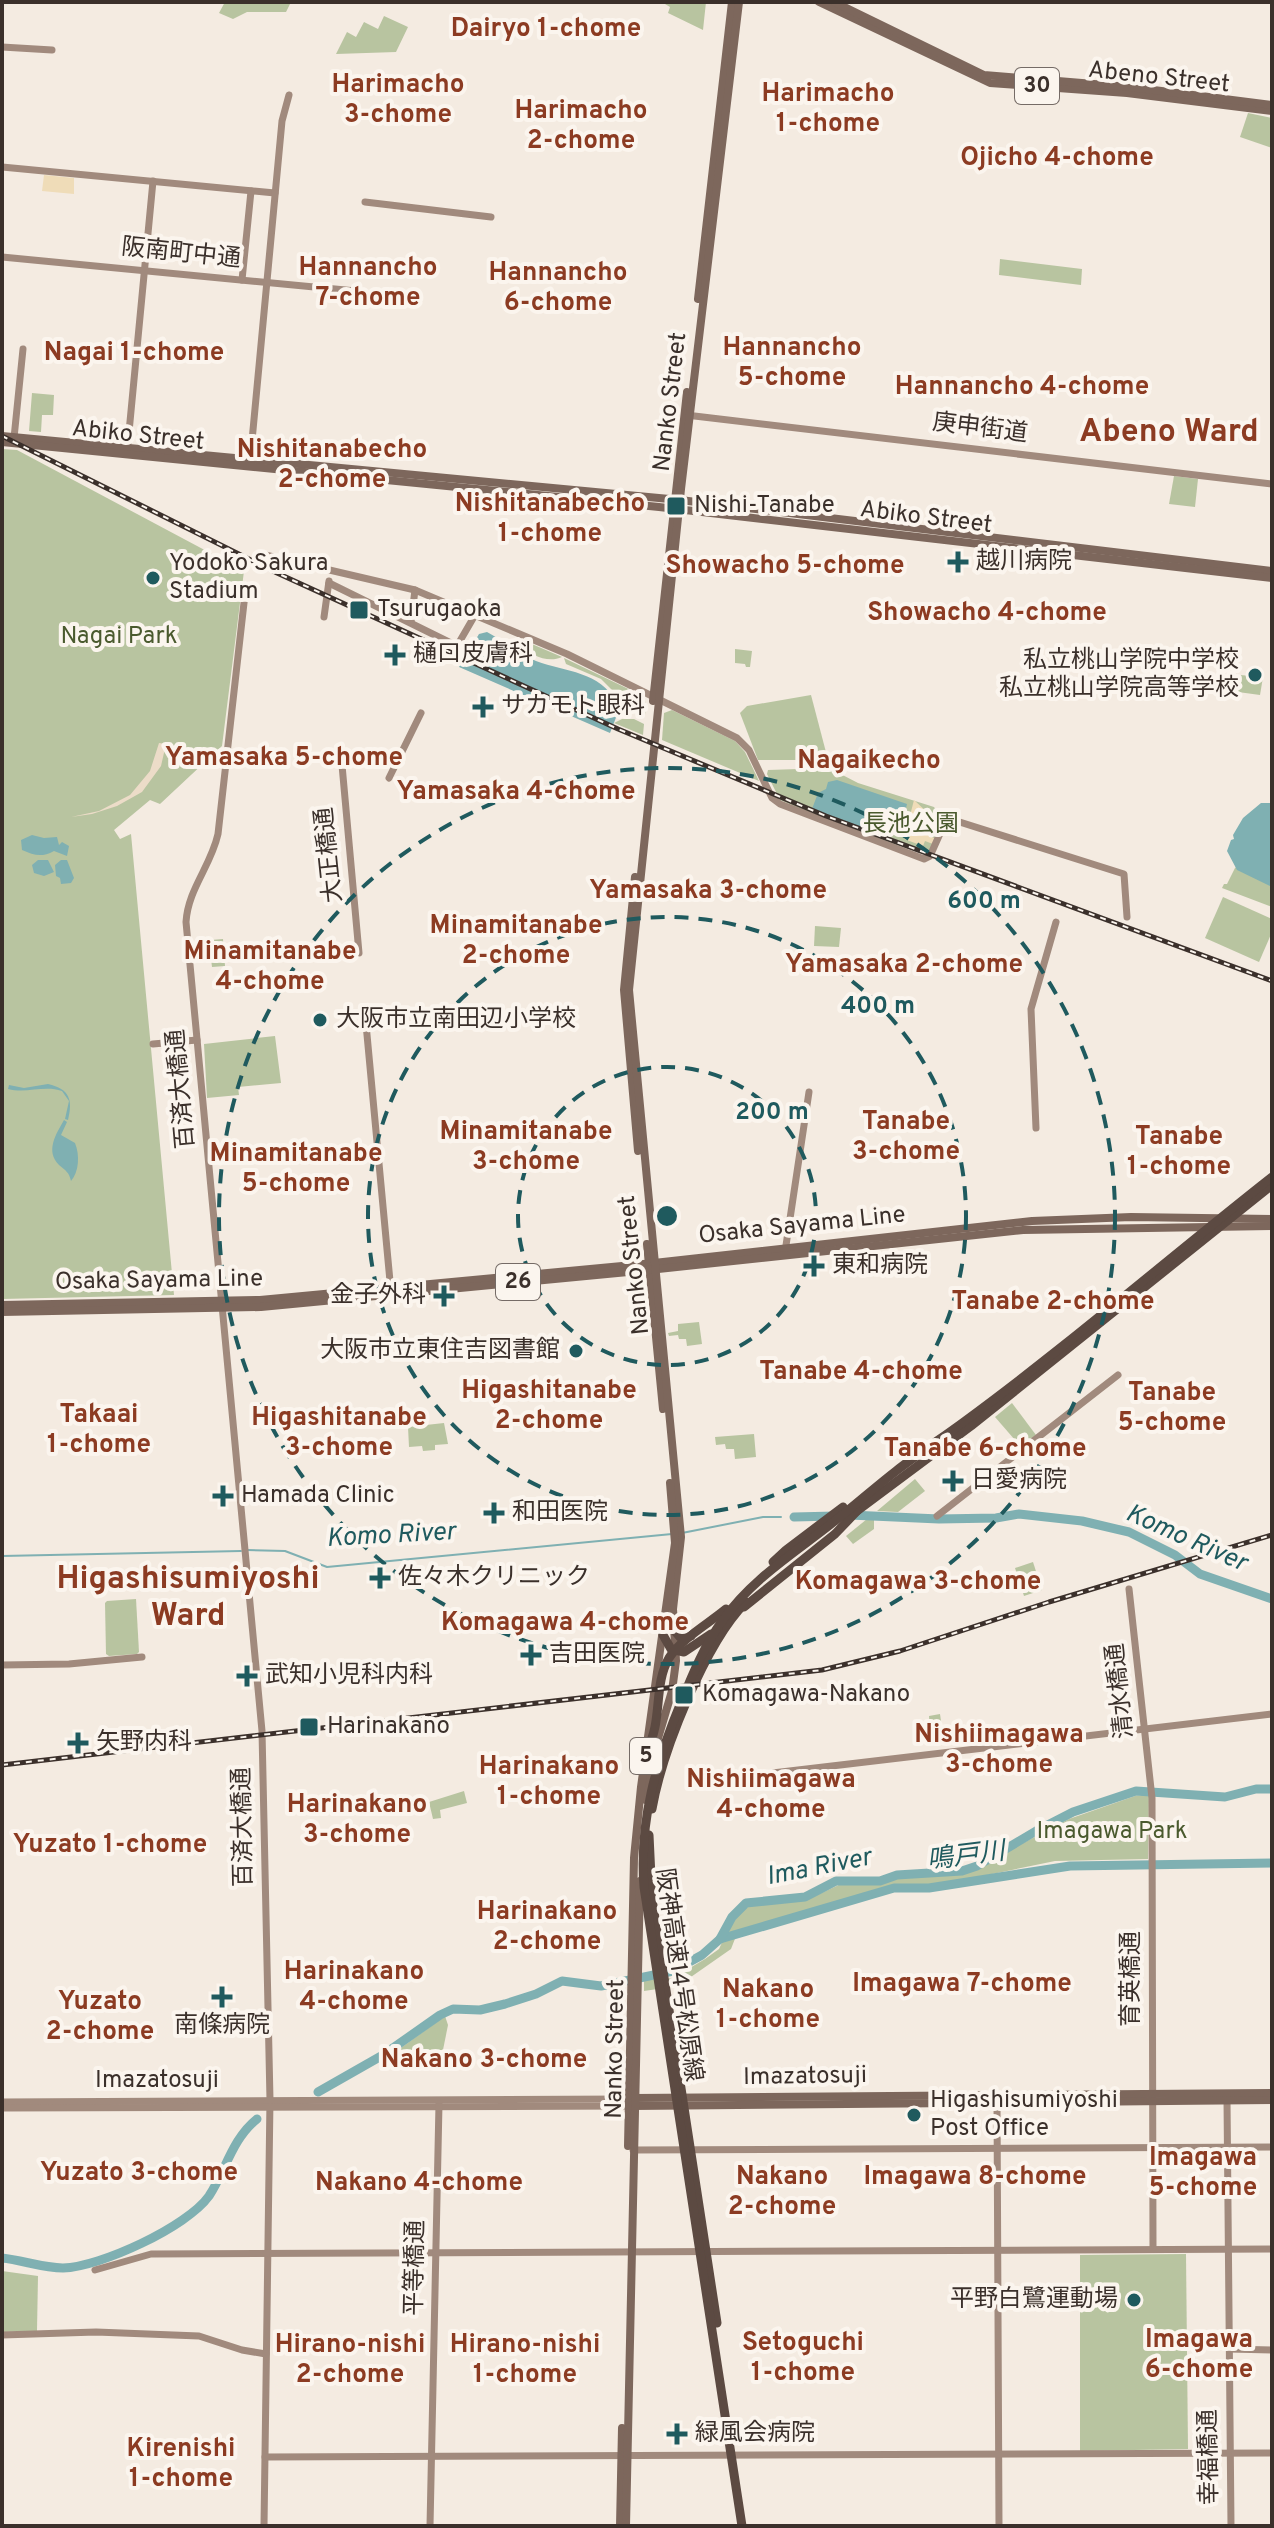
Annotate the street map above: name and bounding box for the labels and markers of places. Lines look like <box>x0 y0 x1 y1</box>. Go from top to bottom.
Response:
place label: Nishi-Tanabe <box>694 491 835 521</box>
marker: Nishi-Tanabe <box>665 495 687 517</box>
place label: 越川病院 <box>976 547 1072 577</box>
place label: Yodoko Sakura Stadium <box>169 549 328 607</box>
marker: 越川病院 <box>947 551 969 573</box>
marker: Yodoko Sakura Stadium <box>144 569 162 587</box>
place label: Tsurugaoka <box>377 595 501 625</box>
marker: Tsurugaoka <box>348 599 370 621</box>
place label: 樋口皮膚科 <box>413 640 533 670</box>
marker: 樋口皮膚科 <box>384 644 406 666</box>
place label: 私立桃山学院中学校 私立桃山学院高等学校 <box>999 646 1239 704</box>
marker: 私立桃山学院中学校 私立桃山学院高等学校 <box>1246 666 1264 684</box>
place label: サカモト眼科 <box>501 692 645 722</box>
marker: サカモト眼科 <box>472 696 494 718</box>
place label: 大阪市立南田辺小学校 <box>336 1005 576 1035</box>
marker: 大阪市立南田辺小学校 <box>311 1011 329 1029</box>
centre of rings <box>653 1202 681 1230</box>
place label: 東和病院 <box>832 1251 928 1281</box>
marker: 東和病院 <box>803 1255 825 1277</box>
place label: 金子外科 <box>330 1281 426 1311</box>
marker: 金子外科 <box>433 1285 455 1307</box>
place label: 大阪市立東住吉図書館 <box>320 1336 560 1366</box>
marker: 大阪市立東住吉図書館 <box>567 1342 585 1360</box>
place label: 日愛病院 <box>971 1466 1067 1496</box>
marker: 日愛病院 <box>942 1470 964 1492</box>
place label: Hamada Clinic <box>241 1481 395 1511</box>
marker: Hamada Clinic <box>212 1485 234 1507</box>
place label: 和田医院 <box>512 1498 608 1528</box>
marker: 和田医院 <box>483 1502 505 1524</box>
place label: 佐々木クリニック <box>398 1563 590 1593</box>
marker: 佐々木クリニック <box>369 1567 391 1589</box>
place label: 吉田医院 <box>549 1640 645 1670</box>
marker: 吉田医院 <box>520 1644 542 1666</box>
place label: 武知小児科内科 <box>265 1661 433 1691</box>
marker: 武知小児科内科 <box>236 1665 258 1687</box>
place label: Komagawa-Nakano <box>702 1680 910 1710</box>
marker: Komagawa-Nakano <box>673 1684 695 1706</box>
place label: Harinakano <box>327 1712 450 1742</box>
marker: Harinakano <box>298 1716 320 1738</box>
place label: 矢野内科 <box>96 1728 192 1758</box>
marker: 矢野内科 <box>67 1732 89 1754</box>
marker: 南條病院 <box>211 1986 233 2008</box>
place label: 南條病院 <box>174 2011 270 2041</box>
place label: Higashisumiyoshi Post Office <box>930 2086 1118 2144</box>
marker: Higashisumiyoshi Post Office <box>905 2106 923 2124</box>
place label: 平野白鷺運動場 <box>950 2285 1118 2315</box>
marker: 平野白鷺運動場 <box>1125 2291 1143 2309</box>
place label: 緑風会病院 <box>695 2419 815 2449</box>
marker: 緑風会病院 <box>666 2423 688 2445</box>

